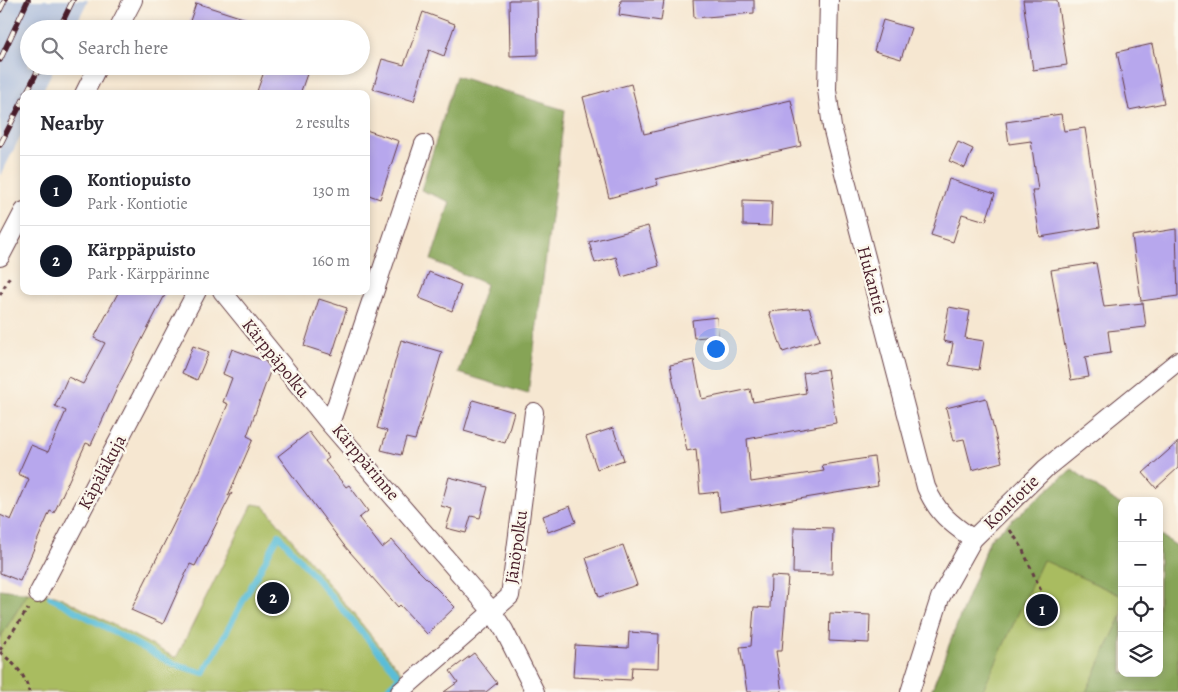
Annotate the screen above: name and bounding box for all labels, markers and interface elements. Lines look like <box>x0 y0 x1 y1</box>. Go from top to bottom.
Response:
search box <box>20 20 370 75</box>
icon: search <box>38 34 66 62</box>
text: Search here <box>78 35 168 61</box>
text: Nearby <box>40 109 103 137</box>
text: 2 results <box>295 112 350 134</box>
text: Kontiopuisto <box>87 167 191 193</box>
text: 1 <box>53 180 59 202</box>
text: 130 m <box>313 180 350 202</box>
text: Park · Kontiotie <box>87 193 188 215</box>
text: Kärppäpuisto <box>87 237 196 263</box>
street label: Hukantie <box>851 243 893 317</box>
text: 2 <box>52 250 60 272</box>
text: 160 m <box>312 250 350 272</box>
text: Park · Kärppärinne <box>87 263 210 285</box>
street label: Kärppäpolku <box>237 313 315 403</box>
your location <box>703 336 729 362</box>
street label: Kärppärinne <box>327 418 405 506</box>
street label: Käpäläkuja <box>72 430 132 514</box>
street label: Kontiotie <box>978 470 1044 534</box>
map controls <box>1118 497 1163 677</box>
button: + <box>1118 497 1163 542</box>
street label: Jänöpolku <box>499 508 533 585</box>
button: − <box>1118 542 1163 587</box>
pin: 2 <box>257 579 289 617</box>
button: locate <box>1118 587 1163 632</box>
pin: 1 <box>1026 591 1058 629</box>
button: layers <box>1118 632 1163 677</box>

